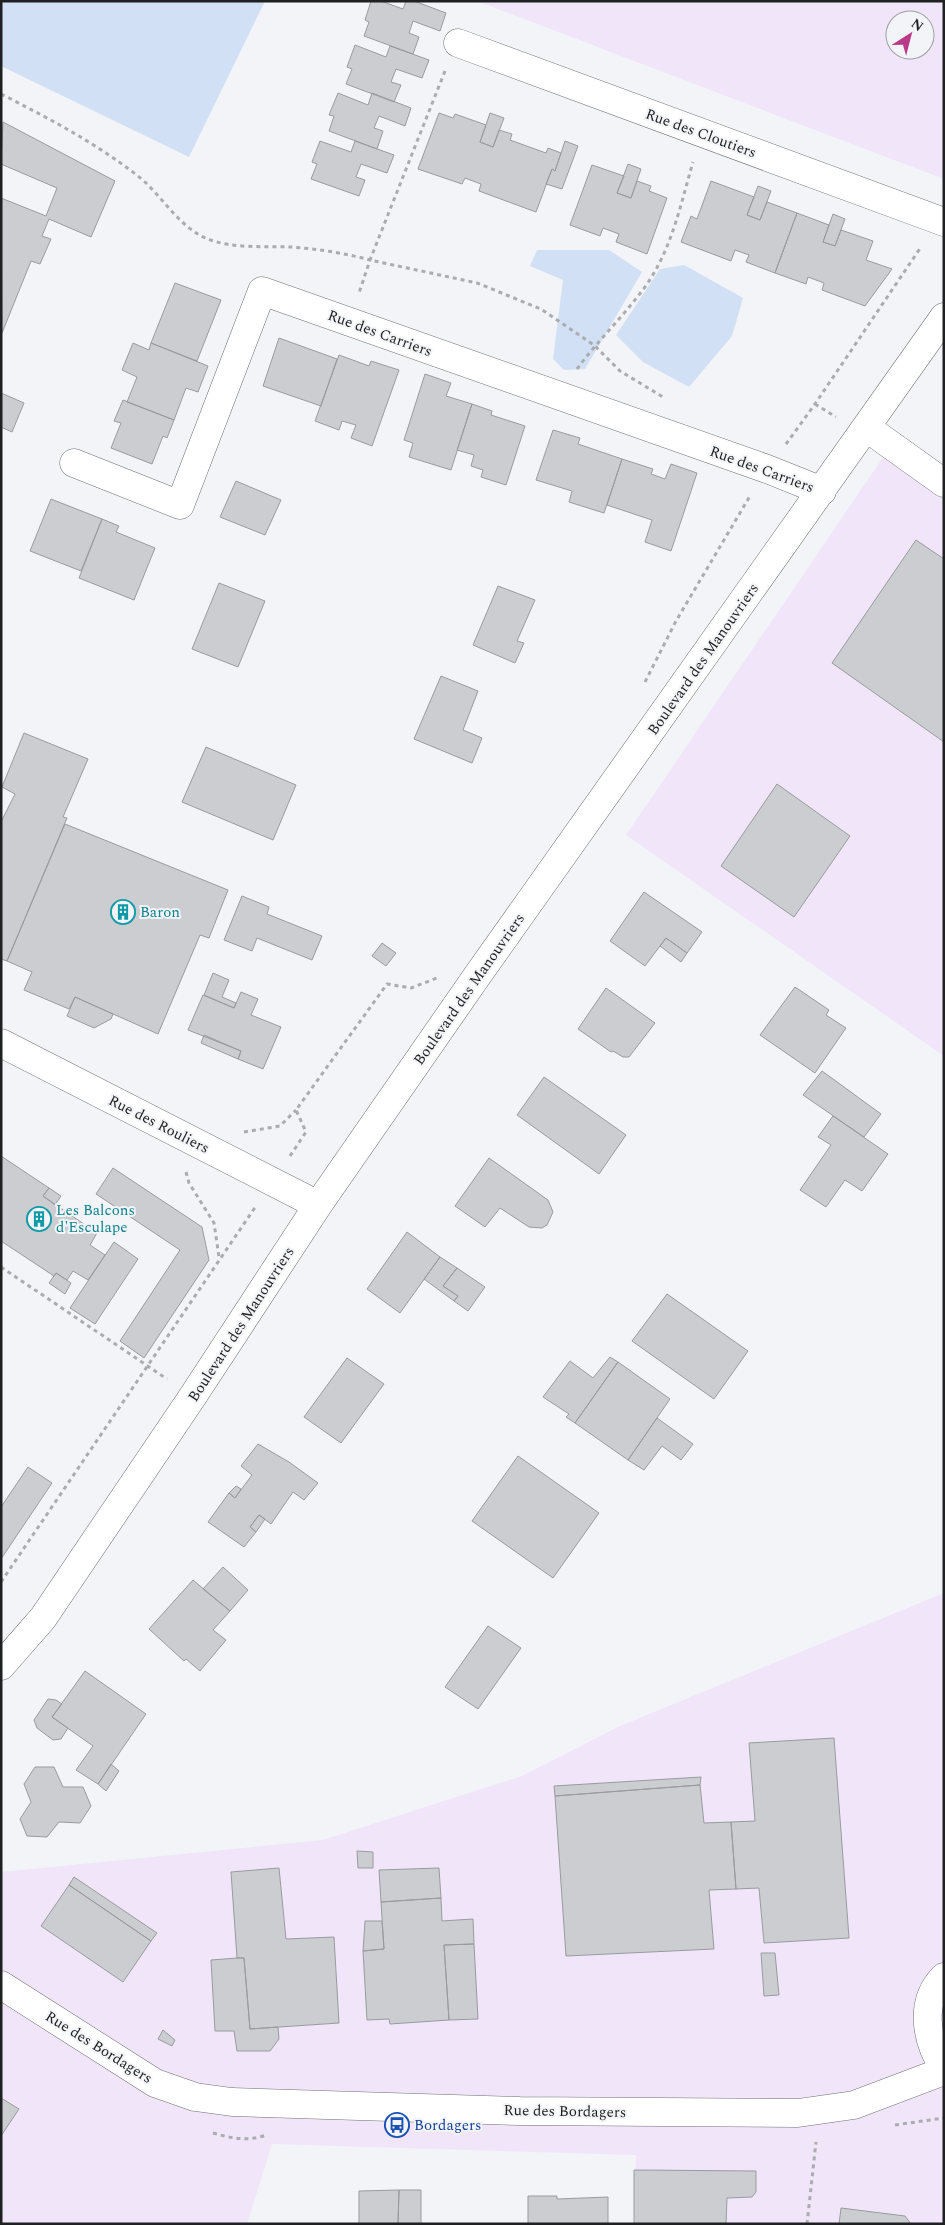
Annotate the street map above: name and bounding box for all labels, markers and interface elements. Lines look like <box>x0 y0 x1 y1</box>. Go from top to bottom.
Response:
north arrow <box>885 10 935 60</box>
text: N <box>907 13 928 37</box>
street label: Rue des Cloutiers <box>642 103 760 164</box>
street label: Rue des Carriers <box>324 304 435 363</box>
street label: Rue des Carriers <box>706 440 817 499</box>
street label: Boulevard des Manouvriers <box>642 578 765 740</box>
building icon: Baron <box>110 899 136 925</box>
place label: Baron <box>140 901 180 924</box>
street label: Boulevard des Manouvriers <box>408 908 531 1070</box>
street label: Rue des Rouliers <box>104 1089 213 1160</box>
place label: Les Balcons d'Esculape <box>56 1199 135 1239</box>
building icon: Les Balcons d'Esculape <box>26 1206 52 1232</box>
street label: Boulevard des Manouvriers <box>182 1242 300 1407</box>
street label: Rue des Bordagers <box>41 2005 157 2090</box>
street label: Rue des Bordagers <box>503 2099 627 2124</box>
bus stop icon: Bordagers <box>384 2112 410 2138</box>
place label: Bordagers <box>414 2114 481 2137</box>

